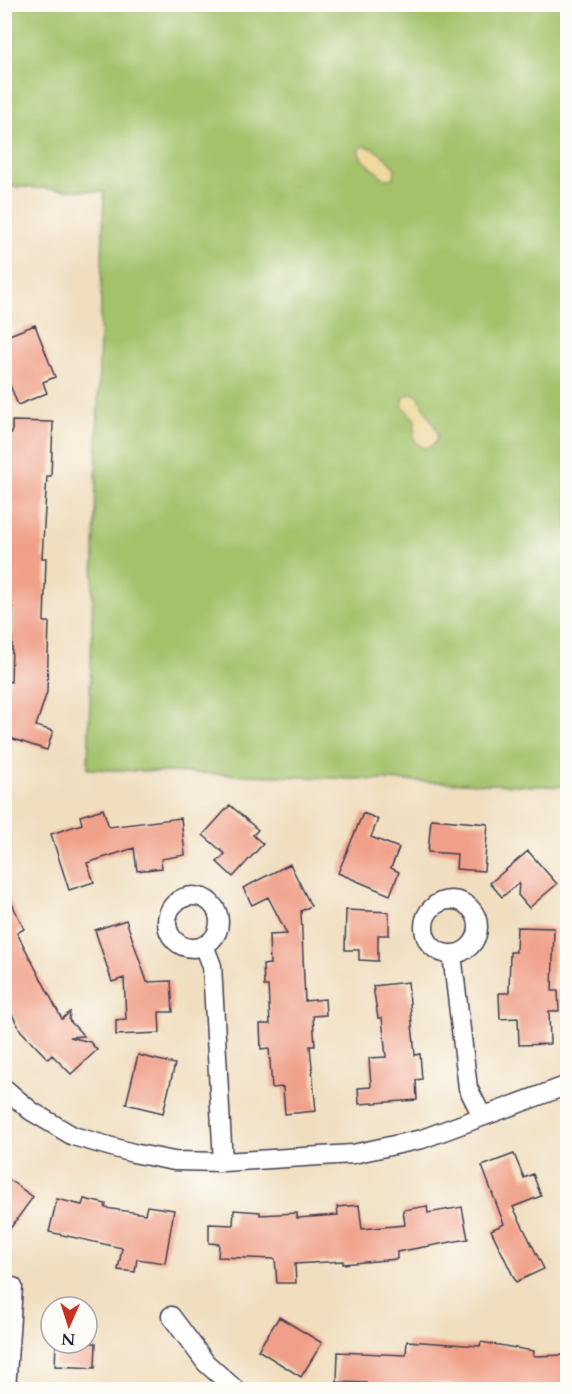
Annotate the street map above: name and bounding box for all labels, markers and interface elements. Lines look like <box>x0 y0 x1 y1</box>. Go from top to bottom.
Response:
north arrow <box>39 1295 99 1355</box>
text: N <box>61 1328 76 1350</box>

